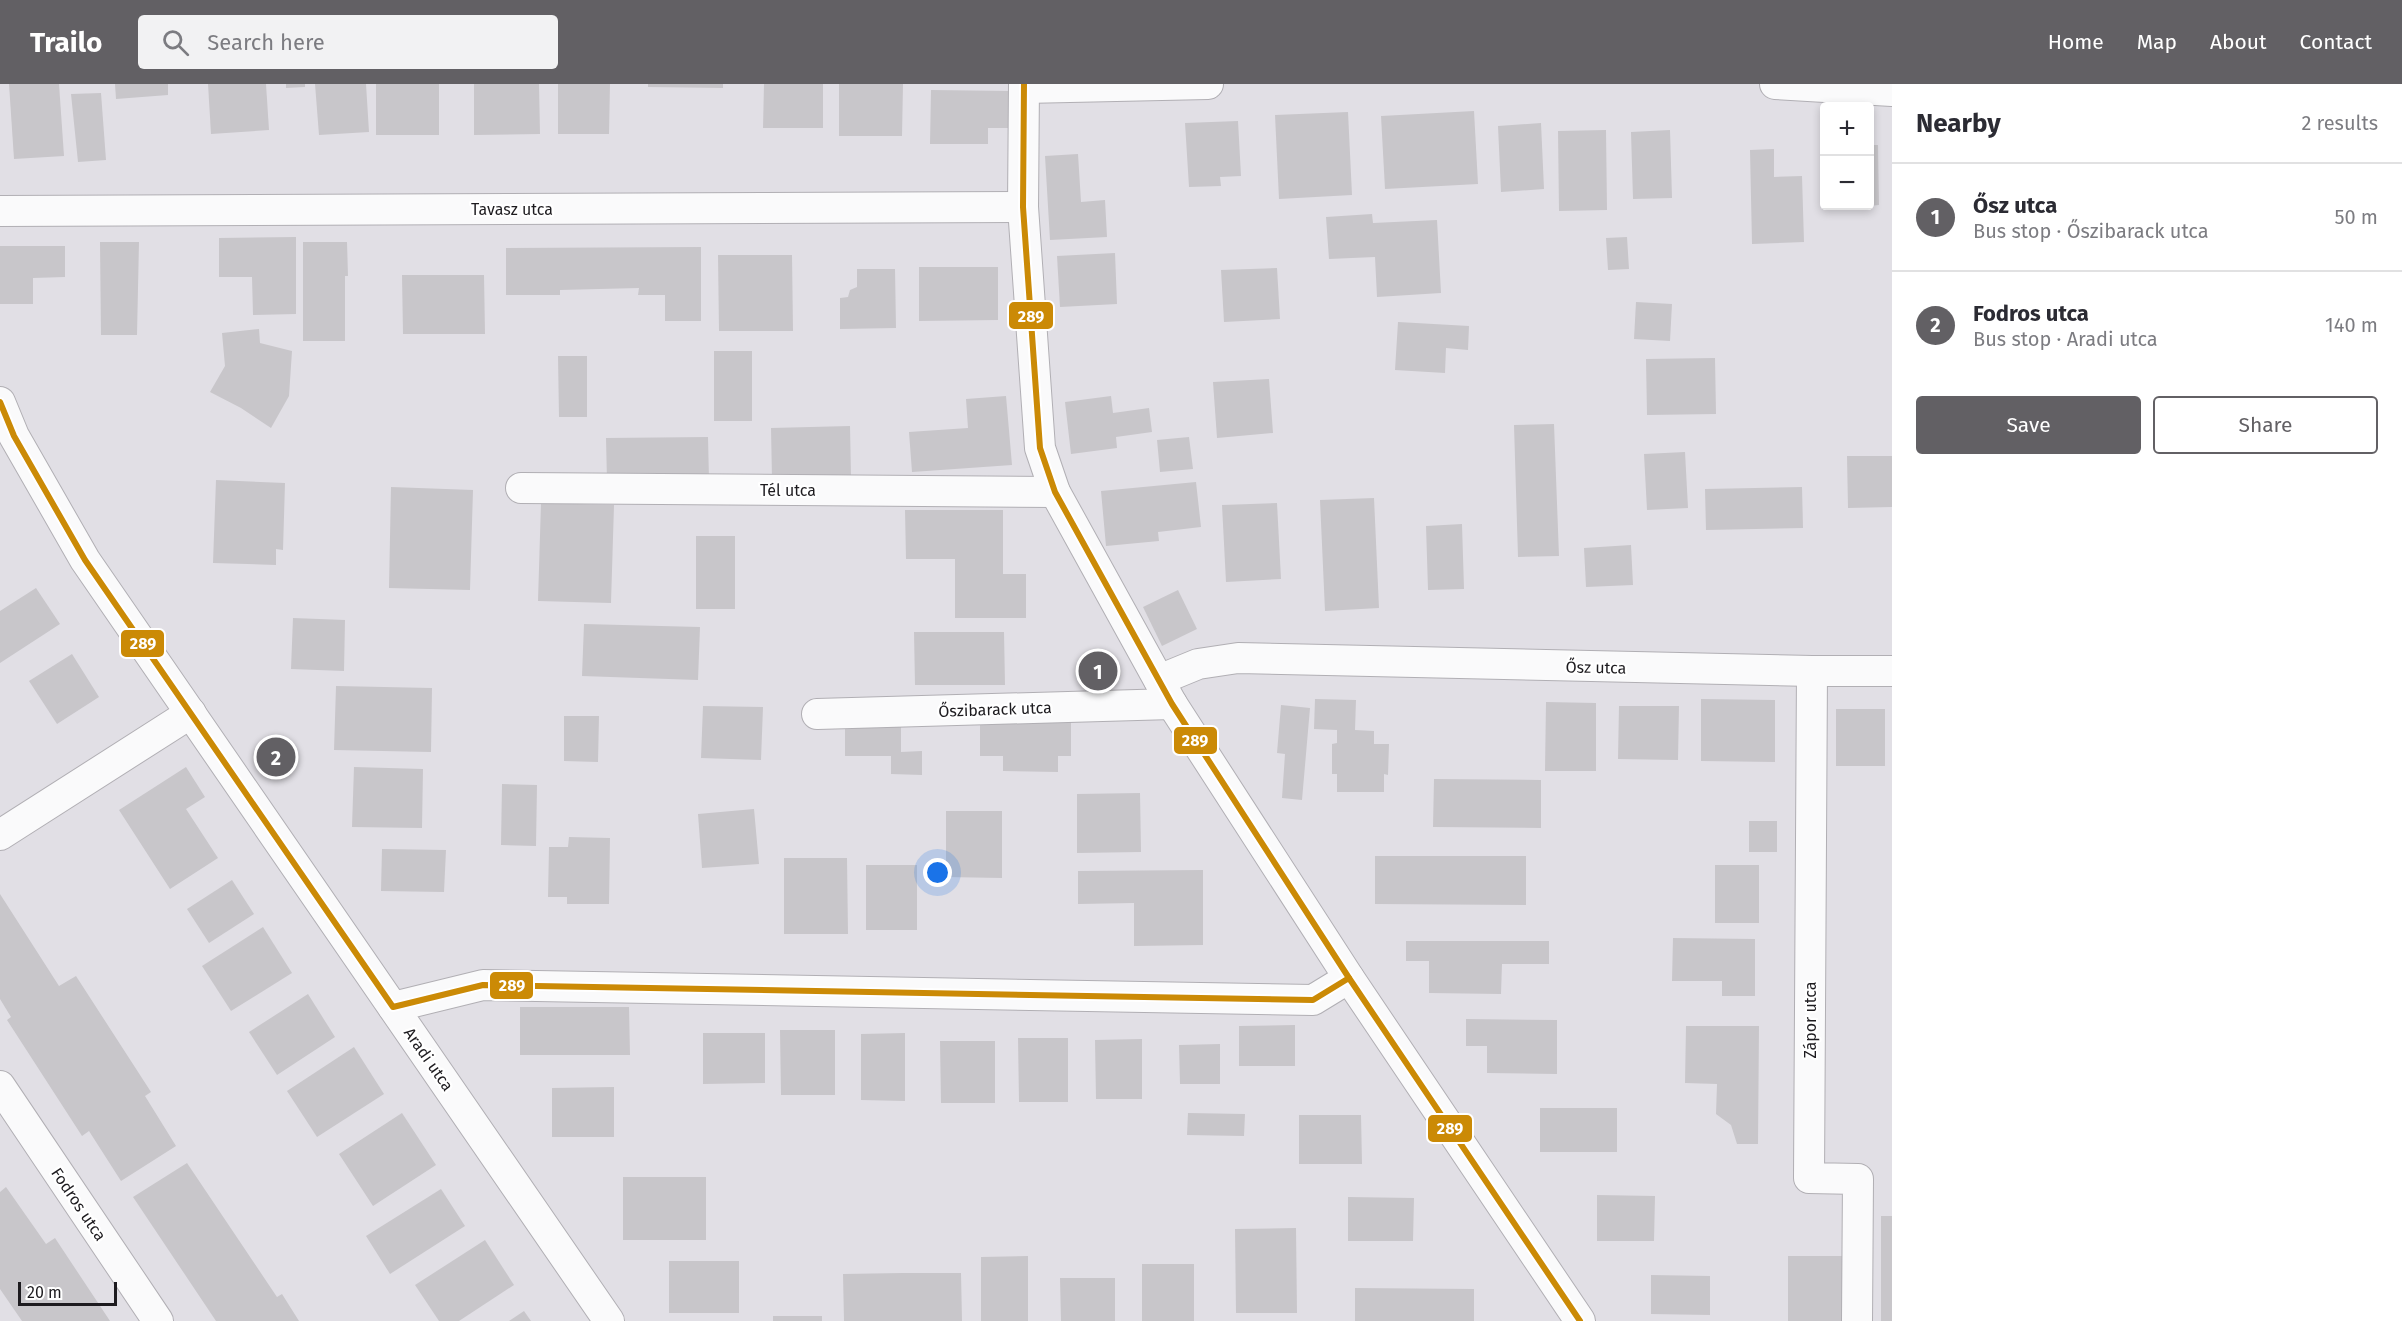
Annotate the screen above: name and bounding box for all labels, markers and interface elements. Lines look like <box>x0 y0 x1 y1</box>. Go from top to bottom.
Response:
search box <box>138 15 558 69</box>
text: Trailo <box>30 26 102 59</box>
icon: search <box>159 26 192 59</box>
text: Search here <box>207 29 325 56</box>
text: Home <box>2048 29 2104 55</box>
text: Map <box>2137 29 2177 55</box>
text: About <box>2210 29 2267 55</box>
text: Contact <box>2300 29 2372 55</box>
map controls <box>1820 102 1874 210</box>
button: + <box>1820 102 1874 156</box>
text: Nearby <box>1916 108 2001 139</box>
text: 2 results <box>2301 111 2378 135</box>
button: − <box>1820 156 1874 210</box>
text: Ősz utca <box>1973 192 2057 219</box>
street label: Tavasz utca <box>471 200 553 219</box>
text: 1 <box>1931 205 1940 229</box>
text: 50 m <box>2334 205 2378 229</box>
text: Bus stop · Őszibarack utca <box>1973 219 2209 243</box>
text: Fodros utca <box>1973 300 2089 327</box>
line badge: 289 <box>1008 301 1054 330</box>
text: 289 <box>1018 307 1044 326</box>
text: 2 <box>1930 313 1941 337</box>
text: 140 m <box>2325 313 2378 337</box>
text: Bus stop · Aradi utca <box>1973 327 2158 351</box>
button: Save <box>1916 396 2141 454</box>
button: Share <box>2153 396 2378 454</box>
street label: Tél utca <box>760 481 816 500</box>
line badge: 289 <box>120 629 165 658</box>
text: 289 <box>130 634 156 653</box>
pin: 1 <box>1078 648 1118 694</box>
street label: Ősz utca <box>1565 655 1627 678</box>
street label: Őszibarack utca <box>938 696 1052 721</box>
line badge: 289 <box>1173 726 1218 755</box>
text: 289 <box>1182 731 1208 750</box>
pin: 2 <box>256 734 296 780</box>
your location <box>923 858 952 887</box>
line badge: 289 <box>489 971 534 1000</box>
text: 289 <box>499 976 525 995</box>
street label: Zápor utca <box>1801 981 1820 1059</box>
street label: Aradi utca <box>400 1024 457 1095</box>
line badge: 289 <box>1427 1114 1473 1143</box>
text: 289 <box>1437 1119 1463 1138</box>
street label: Fodros utca <box>47 1164 110 1244</box>
scale bar <box>18 1279 117 1306</box>
text: 20 m <box>27 1283 62 1302</box>

